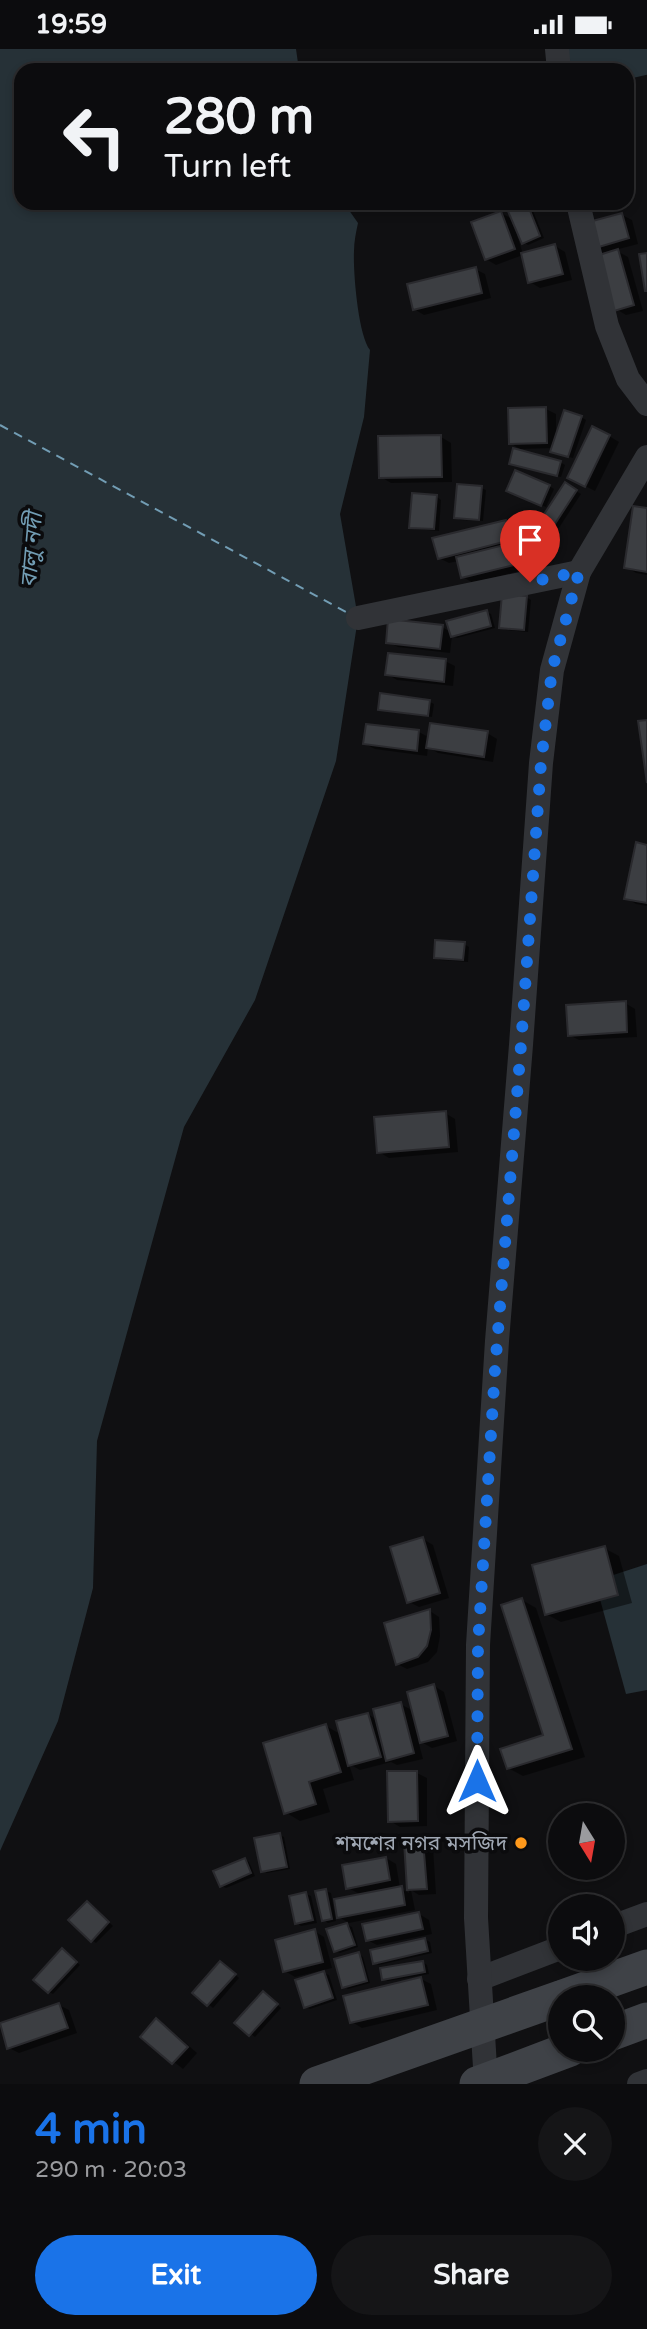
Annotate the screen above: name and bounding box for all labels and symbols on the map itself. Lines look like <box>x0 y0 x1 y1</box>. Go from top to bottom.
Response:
water label: বালু নদী <box>15 507 50 589</box>
pin <box>500 510 560 582</box>
position arrow <box>440 1744 514 1818</box>
north arrow <box>548 1803 625 1879</box>
place label: শমশের নগর মসজিদ <box>334 1831 507 1856</box>
marker: শমশের নগর মসজিদ <box>513 1835 529 1851</box>

